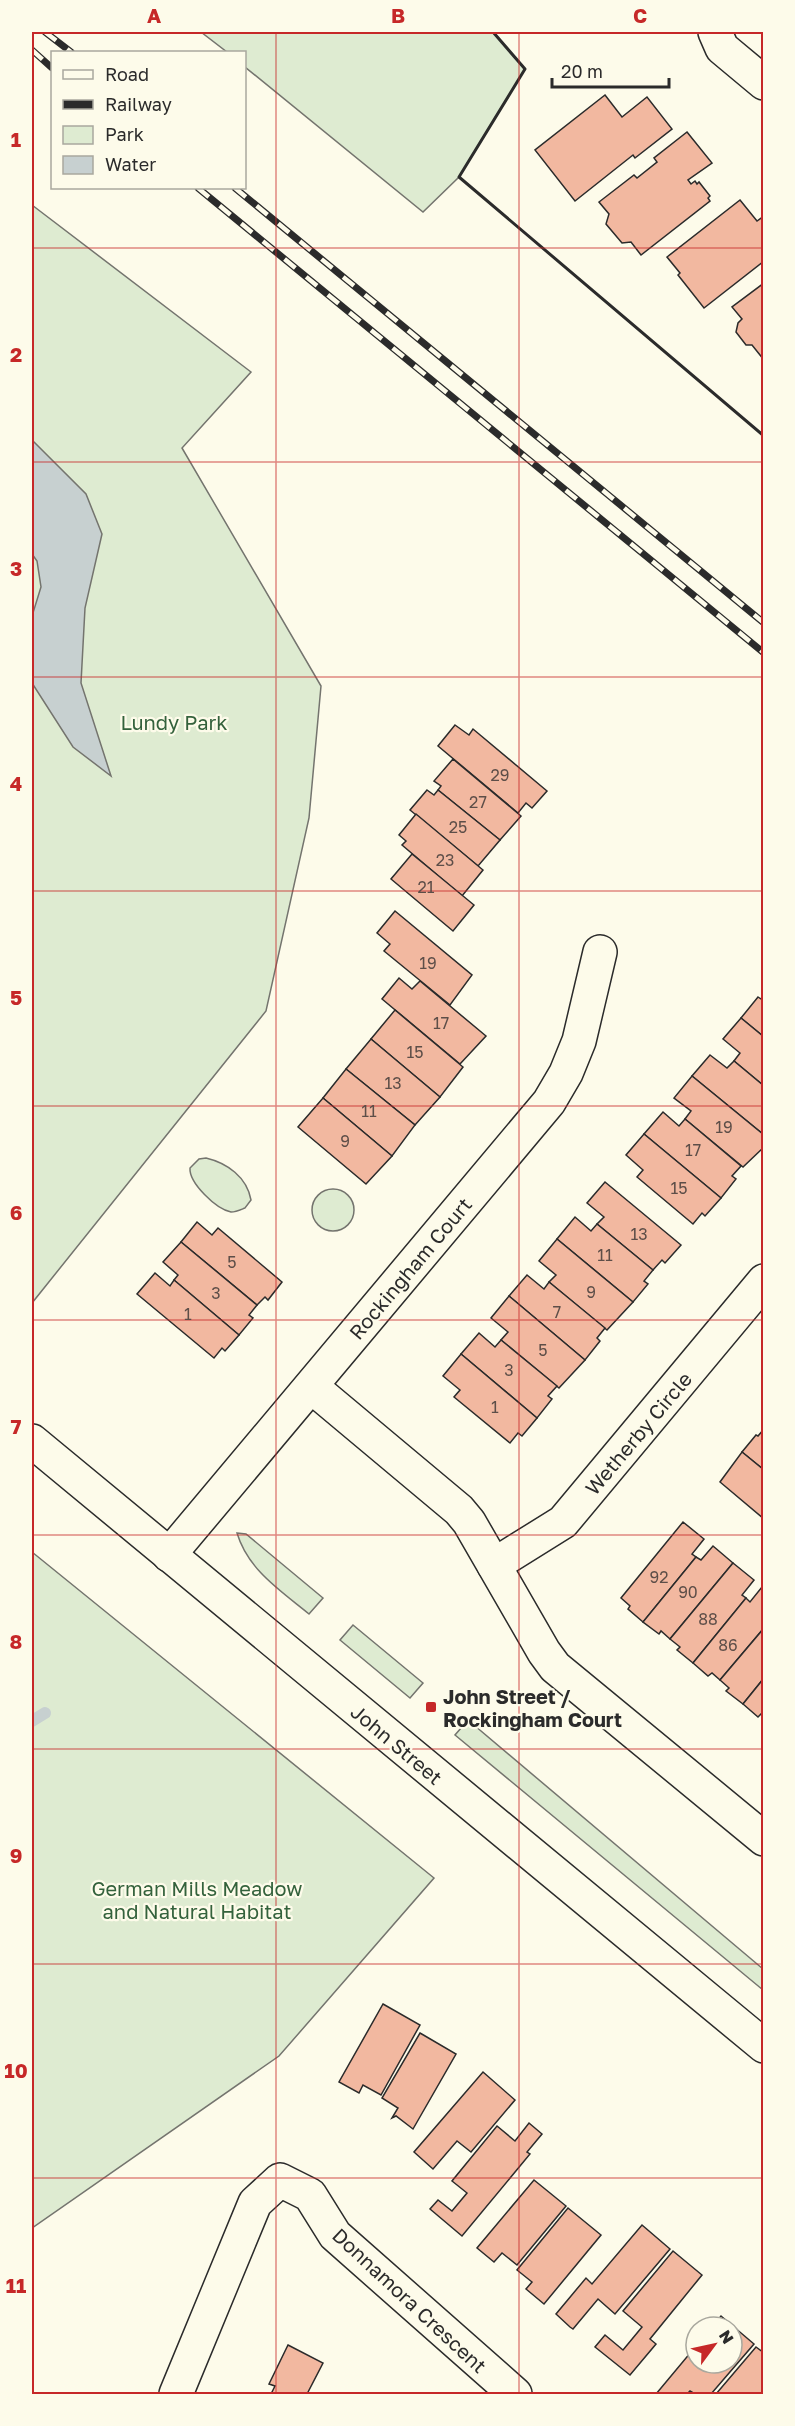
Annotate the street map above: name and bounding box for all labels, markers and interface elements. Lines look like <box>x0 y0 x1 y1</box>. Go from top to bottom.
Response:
text: A <box>147 3 161 27</box>
text: B <box>391 3 405 27</box>
text: C <box>633 3 647 27</box>
legend <box>51 51 246 189</box>
scale bar <box>552 51 669 89</box>
text: 20 m <box>561 60 603 82</box>
text: Road <box>105 63 149 85</box>
text: Railway <box>105 93 172 115</box>
text: Park <box>105 123 144 145</box>
text: 1 <box>11 127 21 151</box>
text: Water <box>105 153 156 175</box>
text: 2 <box>10 342 22 366</box>
text: 3 <box>10 556 22 580</box>
park label: Lundy Park <box>120 710 228 734</box>
house number: 29 <box>491 765 509 785</box>
text: 4 <box>10 771 22 795</box>
house number: 27 <box>469 792 487 812</box>
house number: 25 <box>449 817 467 837</box>
house number: 23 <box>436 850 454 870</box>
house number: 21 <box>417 877 435 897</box>
house number: 19 <box>419 953 437 973</box>
text: 5 <box>10 985 22 1009</box>
house number: 17 <box>433 1013 449 1033</box>
house number: 15 <box>406 1042 424 1062</box>
house number: 13 <box>384 1073 402 1093</box>
house number: 11 <box>361 1101 377 1121</box>
house number: 19 <box>715 1117 733 1137</box>
house number: 9 <box>340 1131 350 1151</box>
house number: 17 <box>685 1140 701 1160</box>
house number: 15 <box>670 1178 688 1198</box>
street label: Rockingham Court <box>344 1192 476 1344</box>
text: 6 <box>10 1200 22 1224</box>
house number: 13 <box>630 1224 648 1244</box>
house number: 11 <box>597 1245 613 1265</box>
house number: 5 <box>227 1252 237 1272</box>
house number: 9 <box>586 1282 596 1302</box>
house number: 3 <box>211 1283 221 1303</box>
house number: 7 <box>553 1302 561 1322</box>
house number: 1 <box>184 1304 192 1324</box>
house number: 5 <box>538 1340 548 1360</box>
house number: 3 <box>504 1360 514 1380</box>
street label: Wetherby Circle <box>580 1367 696 1499</box>
house number: 1 <box>491 1397 499 1417</box>
text: 7 <box>11 1414 22 1438</box>
house number: 92 <box>650 1567 668 1587</box>
house number: 90 <box>678 1582 698 1602</box>
house number: 88 <box>698 1609 718 1629</box>
text: 8 <box>10 1629 22 1653</box>
house number: 86 <box>718 1635 738 1655</box>
place label: John Street / Rockingham Court <box>443 1684 622 1731</box>
street label: John Street <box>346 1699 448 1789</box>
marker: John Street / Rockingham Court <box>424 1700 438 1714</box>
text: 9 <box>10 1843 22 1867</box>
park label: German Mills Meadow and Natural Habitat <box>91 1876 303 1923</box>
text: 10 <box>4 2058 28 2082</box>
street label: Donnamora Crescent <box>328 2223 492 2377</box>
text: 11 <box>6 2273 26 2297</box>
north arrow <box>684 2315 744 2375</box>
text: N <box>715 2326 738 2347</box>

